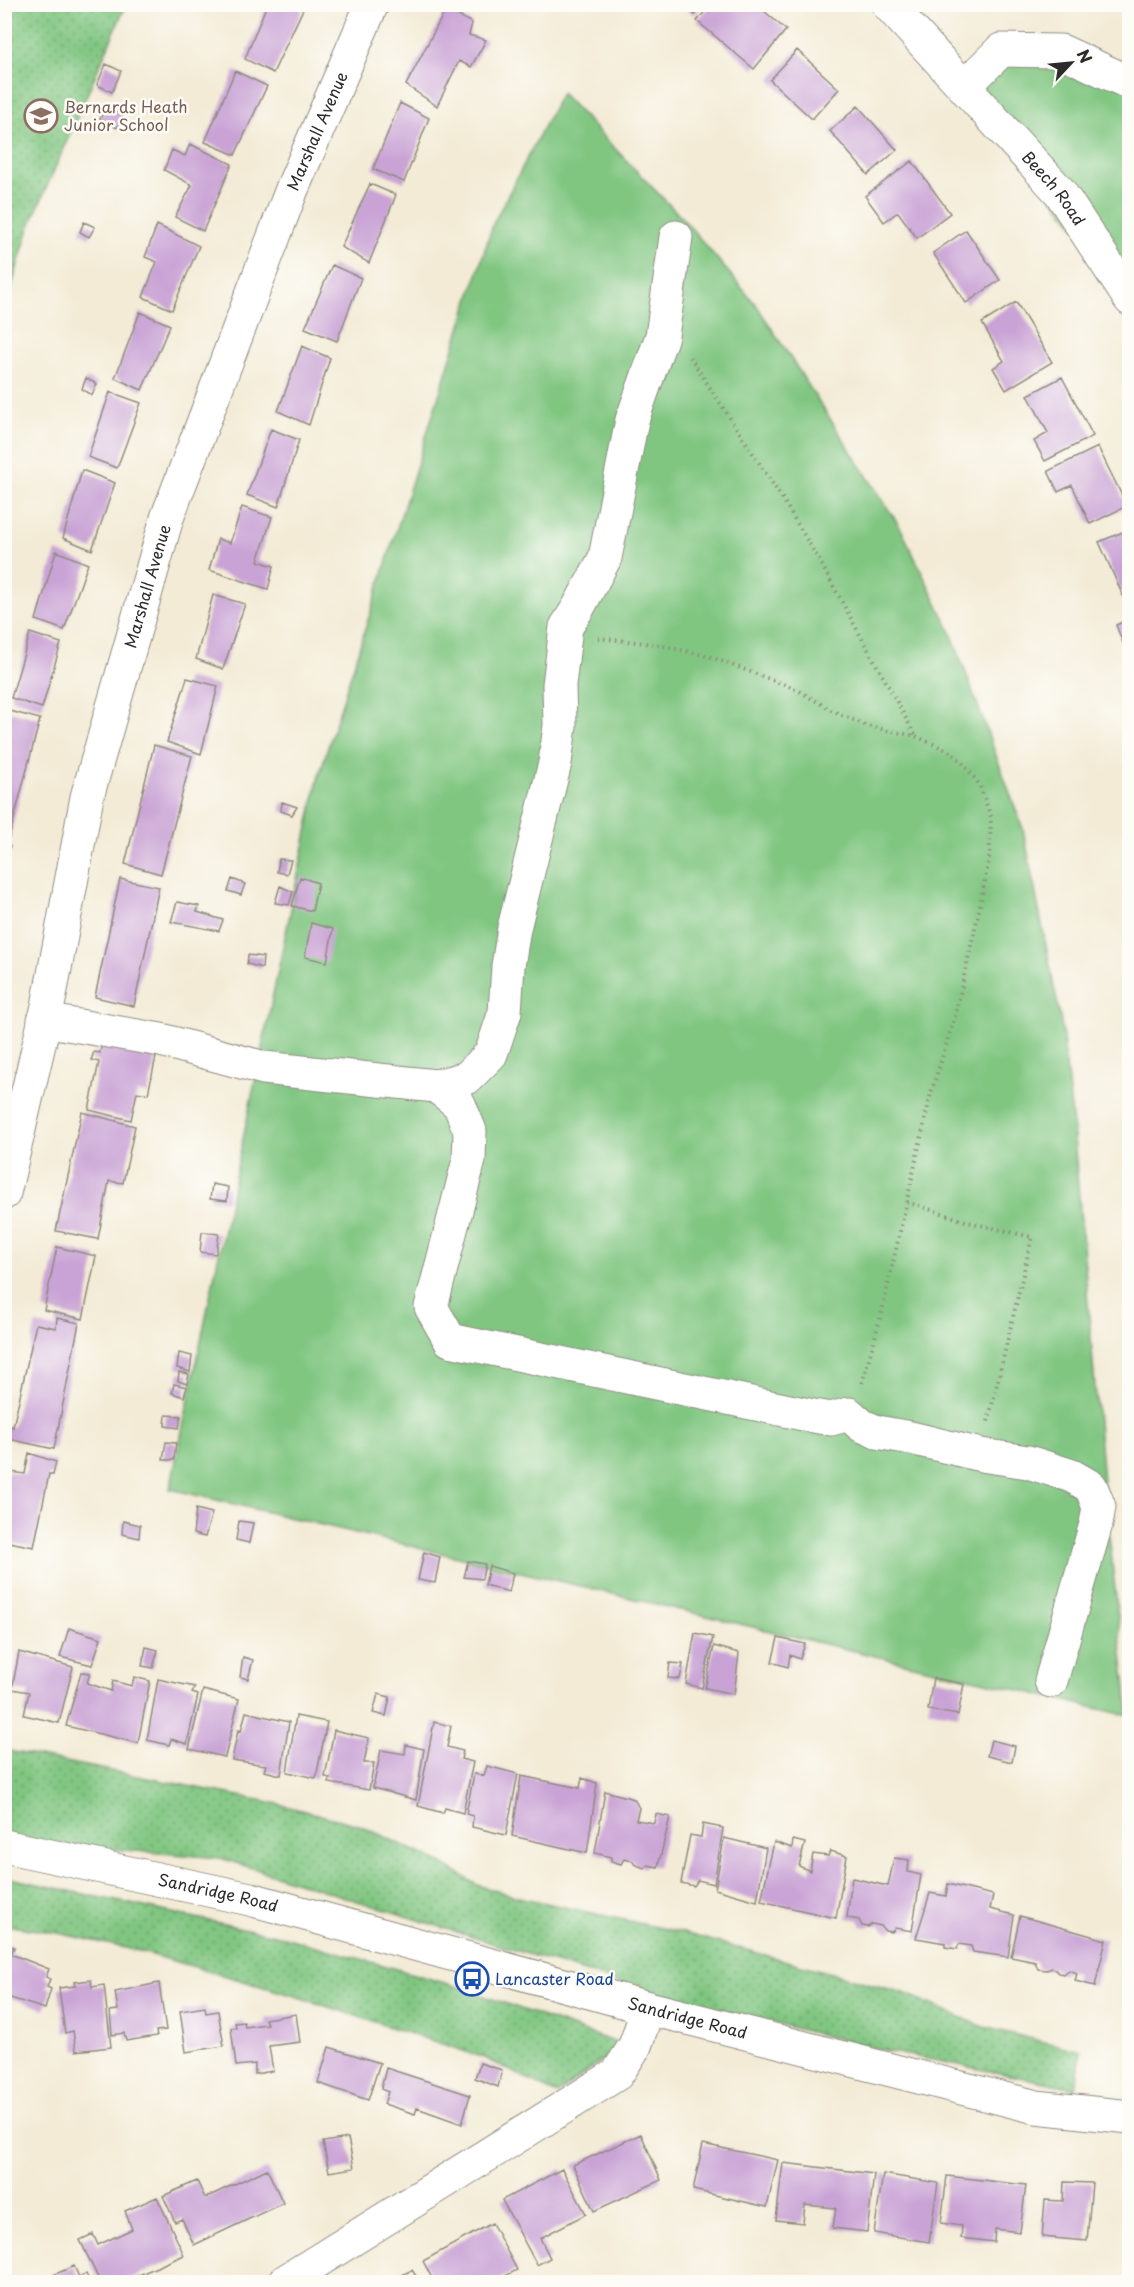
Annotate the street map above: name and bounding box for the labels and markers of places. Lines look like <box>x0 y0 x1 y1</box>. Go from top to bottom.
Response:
place label: Bernards Heath Junior School <box>64 94 188 136</box>
school or university icon: Bernards Heath Junior School <box>23 98 59 134</box>
bus stop icon: Lancaster Road <box>454 1961 490 1997</box>
place label: Lancaster Road <box>495 1966 614 1990</box>

